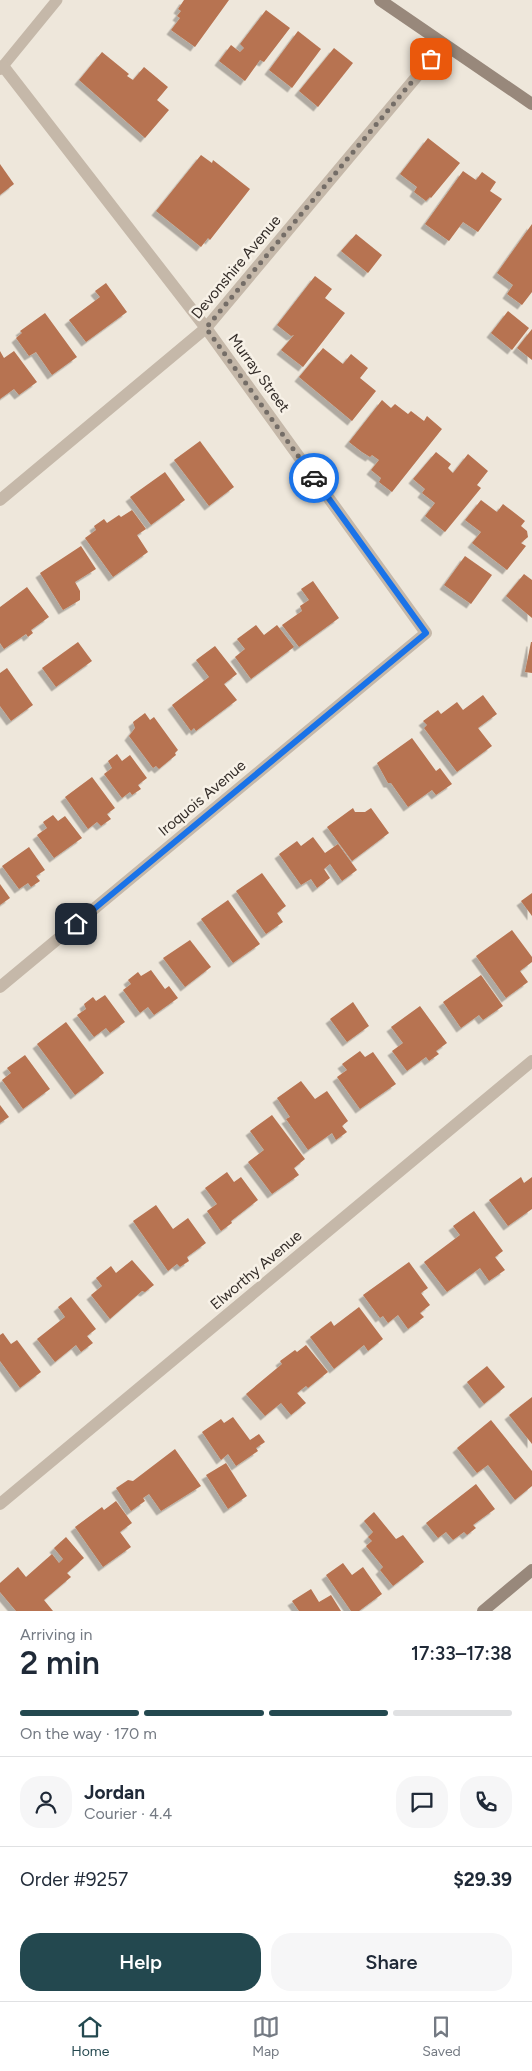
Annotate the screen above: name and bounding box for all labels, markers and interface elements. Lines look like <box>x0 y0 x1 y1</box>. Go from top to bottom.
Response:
pin <box>410 38 452 80</box>
icon: bag <box>417 45 445 73</box>
street label: Devonshire Avenue <box>187 212 285 322</box>
street label: Murray Street <box>225 330 294 416</box>
courier <box>289 453 339 503</box>
icon: car <box>300 464 328 492</box>
street label: Iroquois Avenue <box>155 756 249 840</box>
pin <box>55 903 97 945</box>
icon: home <box>62 910 90 938</box>
street label: Elworthy Avenue <box>207 1227 305 1313</box>
text: Arriving in <box>20 1625 92 1644</box>
text: 17:33–17:38 <box>411 1642 512 1665</box>
text: 2 min <box>20 1644 100 1682</box>
text: On the way · 170 m <box>20 1724 157 1743</box>
button: person <box>20 1776 72 1828</box>
button: chat <box>396 1776 448 1828</box>
button: phone <box>460 1776 512 1828</box>
text: Jordan <box>84 1781 145 1804</box>
text: Courier · 4.4 <box>84 1804 172 1823</box>
text: Order #9257 <box>20 1868 128 1891</box>
text: $29.39 <box>453 1868 512 1891</box>
button: Help <box>20 1933 261 1991</box>
button: Share <box>271 1933 512 1991</box>
tab: Home <box>71 2013 109 2060</box>
tab: Map <box>252 2013 280 2060</box>
tab: Saved <box>422 2013 461 2060</box>

